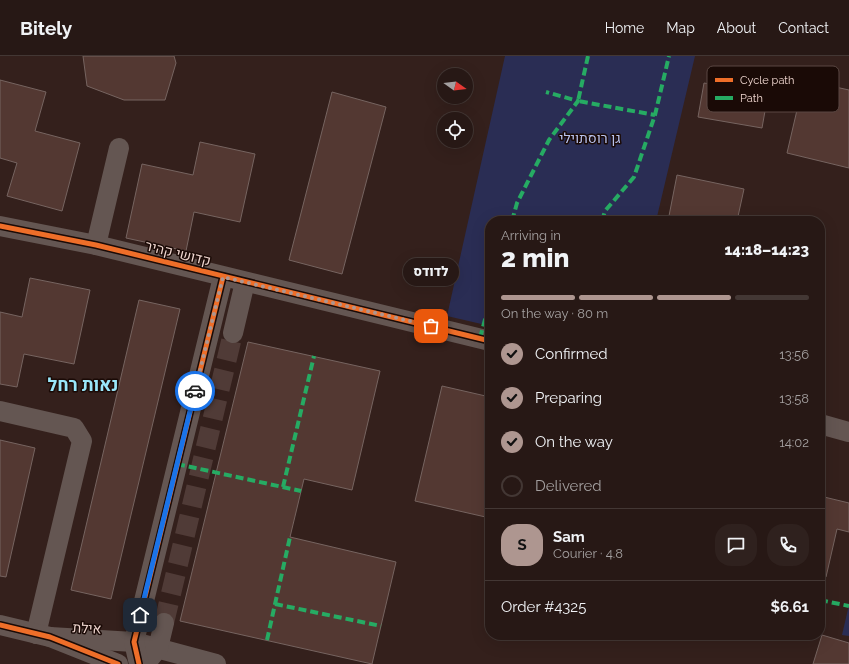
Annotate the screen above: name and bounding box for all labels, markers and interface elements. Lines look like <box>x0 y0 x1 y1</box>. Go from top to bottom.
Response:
text: Bitely <box>20 17 72 39</box>
text: Home <box>605 20 644 36</box>
text: Map <box>666 20 695 36</box>
text: About <box>717 20 756 36</box>
text: Contact <box>778 20 829 36</box>
legend <box>707 66 839 112</box>
north arrow <box>437 68 473 104</box>
map controls <box>437 68 473 148</box>
text: Cycle path <box>740 74 794 87</box>
text: Path <box>740 92 763 105</box>
button: locate <box>437 112 473 148</box>
park label: גן רוסתוילי <box>559 130 621 146</box>
text: Arriving in <box>501 228 561 243</box>
street label: קדושי קהיר <box>144 237 212 269</box>
text: 14:18–14:23 <box>725 241 809 259</box>
text: 2 min <box>501 243 569 273</box>
callout: לדודס <box>403 258 459 286</box>
text: לדודס <box>414 264 448 279</box>
text: On the way · 80 m <box>501 306 608 321</box>
pin <box>414 309 448 343</box>
icon: bag <box>420 315 442 337</box>
icon: check <box>501 343 523 365</box>
text: Confirmed <box>535 345 608 363</box>
text: 13:56 <box>779 347 809 362</box>
courier <box>175 371 215 411</box>
district label: נאות רחל <box>48 374 118 395</box>
icon: car <box>184 380 206 402</box>
icon: check <box>501 387 523 409</box>
text: Preparing <box>535 389 602 407</box>
text: 13:58 <box>779 391 809 406</box>
icon: check <box>501 431 523 453</box>
text: On the way <box>535 433 613 451</box>
text: 14:02 <box>779 435 809 450</box>
text: Delivered <box>535 477 602 495</box>
button: chat <box>715 524 757 566</box>
button: phone <box>767 524 809 566</box>
text: Sam <box>553 528 585 546</box>
text: S <box>517 536 527 554</box>
text: Courier · 4.8 <box>553 546 623 561</box>
pin <box>123 598 157 632</box>
text: Order #4325 <box>501 598 586 616</box>
text: $6.61 <box>770 598 809 616</box>
icon: home <box>129 604 151 626</box>
street label: אילת <box>72 619 102 637</box>

